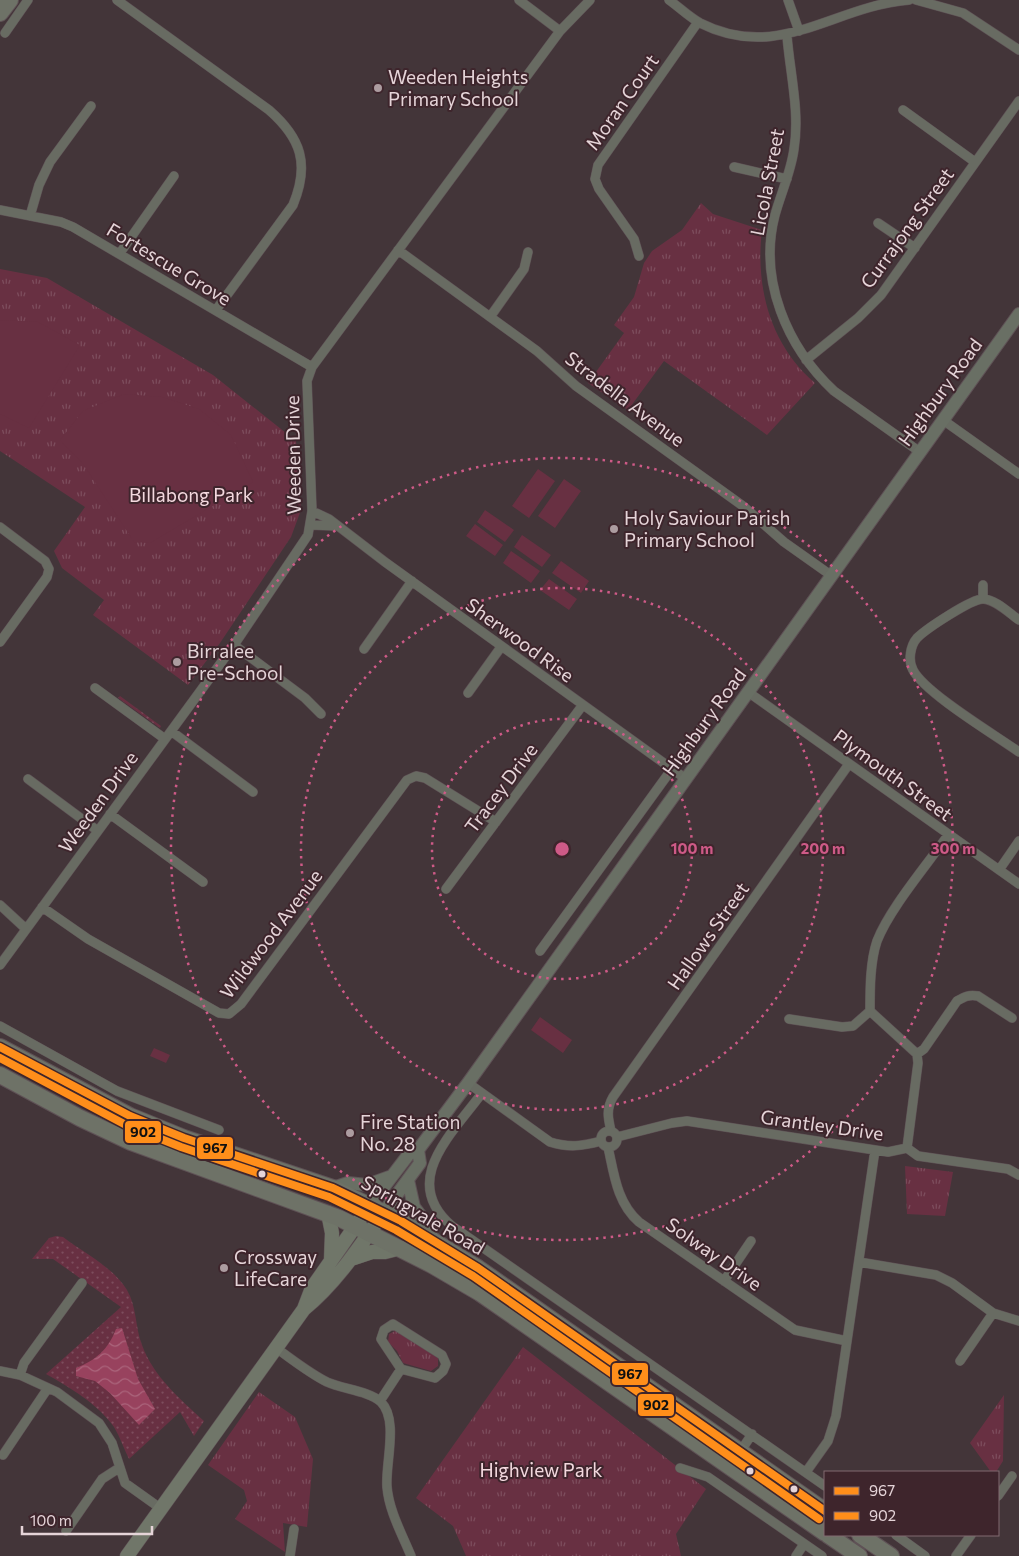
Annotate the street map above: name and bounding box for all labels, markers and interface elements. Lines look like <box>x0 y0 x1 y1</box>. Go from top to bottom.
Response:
street label: Moran Court <box>580 49 663 154</box>
place label: Weeden Heights Primary School <box>388 65 528 110</box>
marker: Weeden Heights Primary School <box>372 82 384 94</box>
street label: Licola Street <box>745 126 788 237</box>
street label: Currajong Street <box>855 163 958 292</box>
street label: Fortescue Grove <box>103 217 236 310</box>
street label: Highbury Road <box>893 333 986 450</box>
street label: Stradella Avenue <box>561 346 690 451</box>
street label: Weeden Drive <box>280 395 305 515</box>
park label: Billabong Park <box>129 483 253 506</box>
place label: Holy Saviour Parish Primary School <box>624 506 790 551</box>
marker: Holy Saviour Parish Primary School <box>608 523 620 535</box>
street label: Sherwood Rise <box>462 593 579 687</box>
place label: Birralee Pre-School <box>187 639 283 684</box>
marker: Birralee Pre-School <box>171 656 183 668</box>
street label: Highbury Road <box>657 663 750 780</box>
street label: Plymouth Street <box>829 724 957 825</box>
street label: Tracey Drive <box>459 738 542 837</box>
street label: Weeden Drive <box>53 747 142 857</box>
text: 100 m <box>671 839 713 857</box>
text: 200 m <box>801 839 845 857</box>
text: 300 m <box>931 839 975 857</box>
centre of rings <box>553 840 571 858</box>
street label: Wildwood Avenue <box>215 865 327 1003</box>
street label: Hallows Street <box>662 877 753 994</box>
street label: Grantley Drive <box>759 1104 885 1145</box>
place label: Fire Station No. 28 <box>360 1110 460 1155</box>
line badge: 902 <box>124 1120 162 1144</box>
text: 902 <box>130 1123 156 1140</box>
marker: Fire Station No. 28 <box>344 1127 356 1139</box>
line badge: 967 <box>196 1136 234 1160</box>
text: 967 <box>203 1139 228 1156</box>
unlabelled marker <box>257 1169 267 1179</box>
street label: Springvale Road <box>358 1170 489 1259</box>
street label: Solway Drive <box>662 1212 767 1295</box>
place label: Crossway LifeCare <box>234 1245 317 1290</box>
marker: Crossway LifeCare <box>218 1262 230 1274</box>
line badge: 967 <box>611 1362 649 1386</box>
text: 967 <box>618 1365 643 1382</box>
line badge: 902 <box>637 1393 675 1417</box>
text: 902 <box>643 1396 669 1413</box>
park label: Highview Park <box>479 1458 603 1481</box>
unlabelled marker <box>745 1466 755 1476</box>
legend <box>824 1471 999 1536</box>
text: 967 <box>869 1481 895 1499</box>
unlabelled marker <box>789 1484 799 1494</box>
scale bar <box>22 1504 152 1536</box>
text: 902 <box>869 1506 896 1524</box>
text: 100 m <box>30 1511 72 1529</box>

